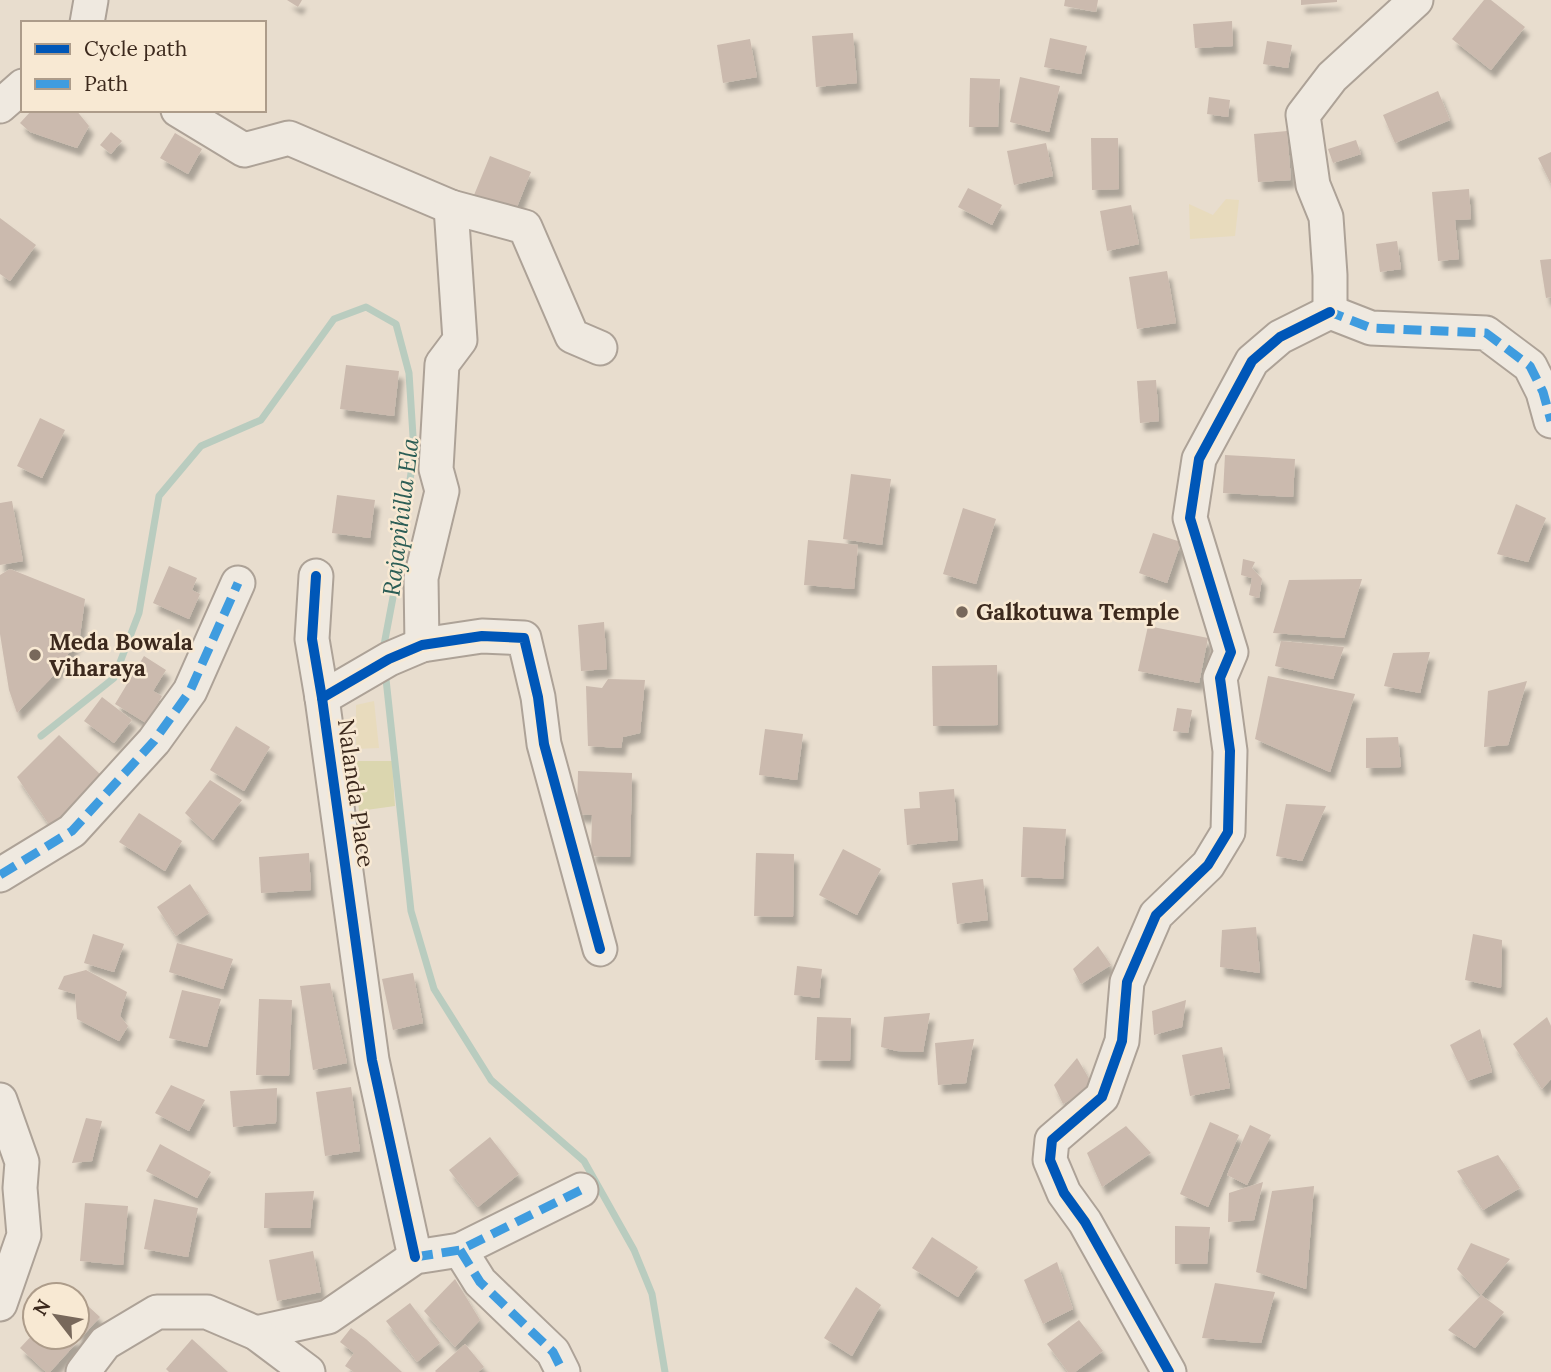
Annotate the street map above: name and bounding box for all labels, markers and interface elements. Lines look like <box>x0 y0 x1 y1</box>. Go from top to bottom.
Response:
legend <box>21 21 266 112</box>
text: Cycle path <box>84 35 187 62</box>
text: Path <box>84 70 128 97</box>
water label: Rajapihilla Ela <box>375 435 426 598</box>
place label: Galkotuwa Temple <box>976 597 1179 626</box>
marker: Galkotuwa Temple <box>954 604 970 620</box>
place label: Meda Bowala Viharaya <box>49 627 193 682</box>
marker: Meda Bowala Viharaya <box>27 647 43 663</box>
street label: Nalanda Place <box>332 717 381 869</box>
north arrow <box>21 1281 91 1351</box>
text: N <box>27 1295 56 1320</box>

